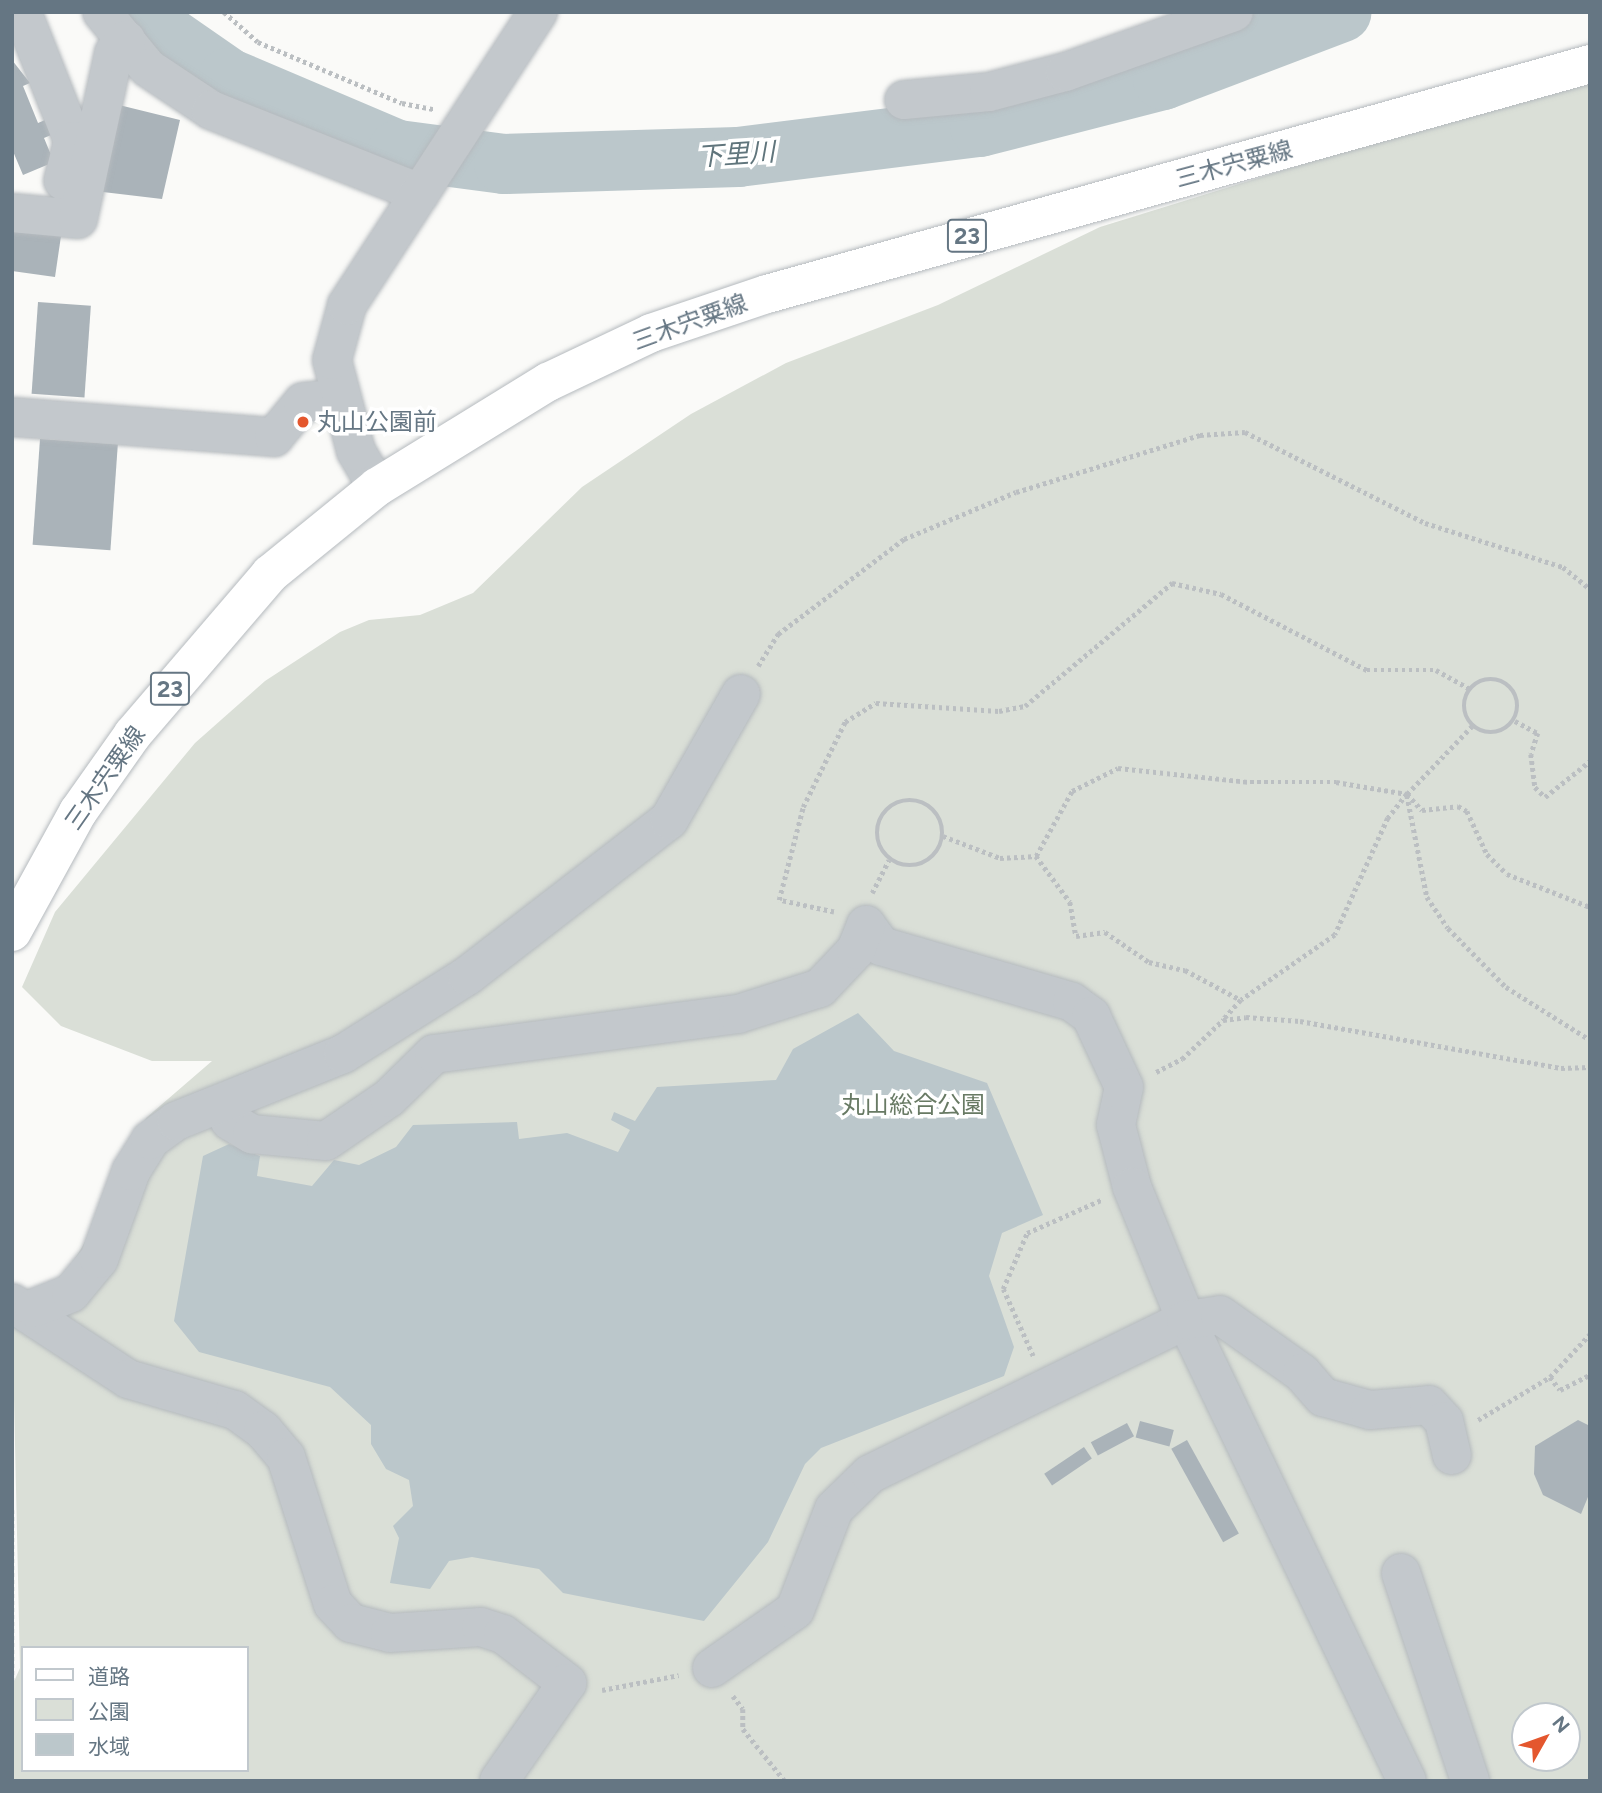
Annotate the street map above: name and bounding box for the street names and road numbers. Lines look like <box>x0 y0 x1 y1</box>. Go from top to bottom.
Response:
street label: 三木宍粟線 <box>1172 135 1296 193</box>
road number: 23 <box>946 216 988 256</box>
street label: 三木宍粟線 <box>629 288 751 356</box>
road number: 23 <box>149 670 191 708</box>
street label: 三木宍粟線 <box>59 721 151 835</box>

